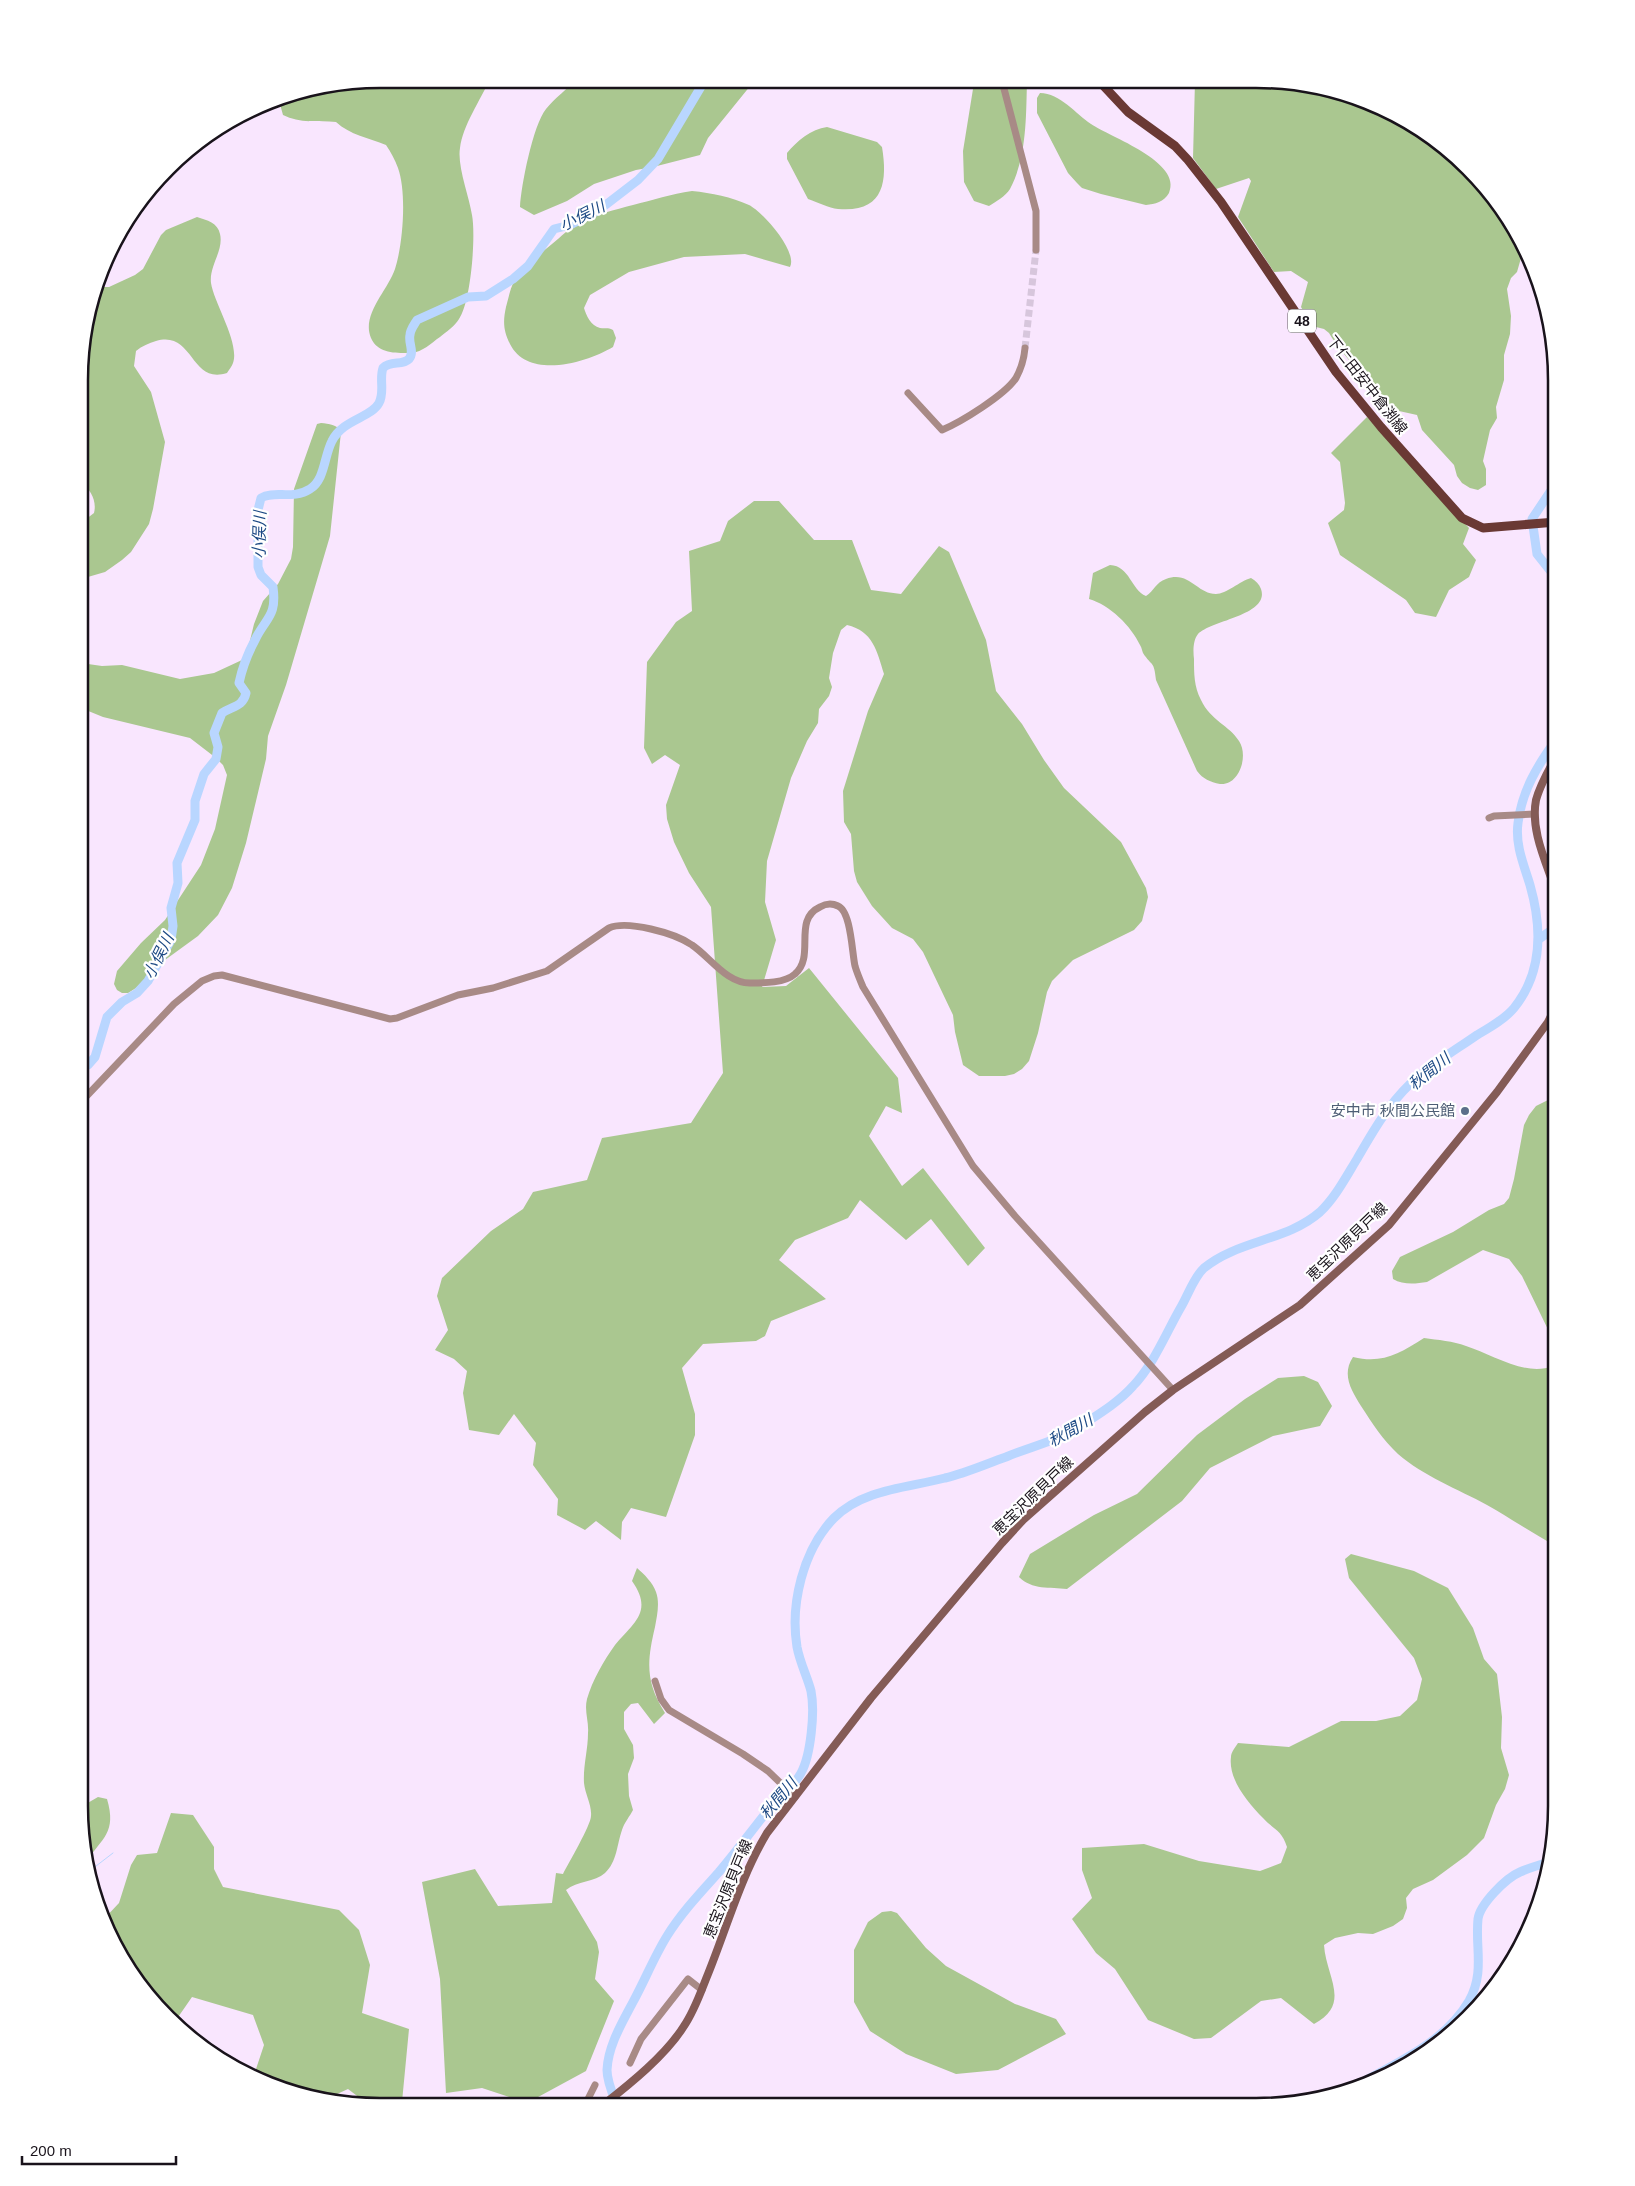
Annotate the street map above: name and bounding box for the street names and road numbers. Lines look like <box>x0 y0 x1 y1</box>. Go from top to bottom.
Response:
road number: 48 <box>1288 310 1316 332</box>
street label: 下仁田安中倉渕線 <box>1324 332 1411 437</box>
street label: 恵宝沢原貝戸線 <box>1303 1199 1390 1284</box>
street label: 恵宝沢原貝戸線 <box>989 1453 1076 1538</box>
street label: 恵宝沢原貝戸線 <box>700 1837 755 1941</box>

